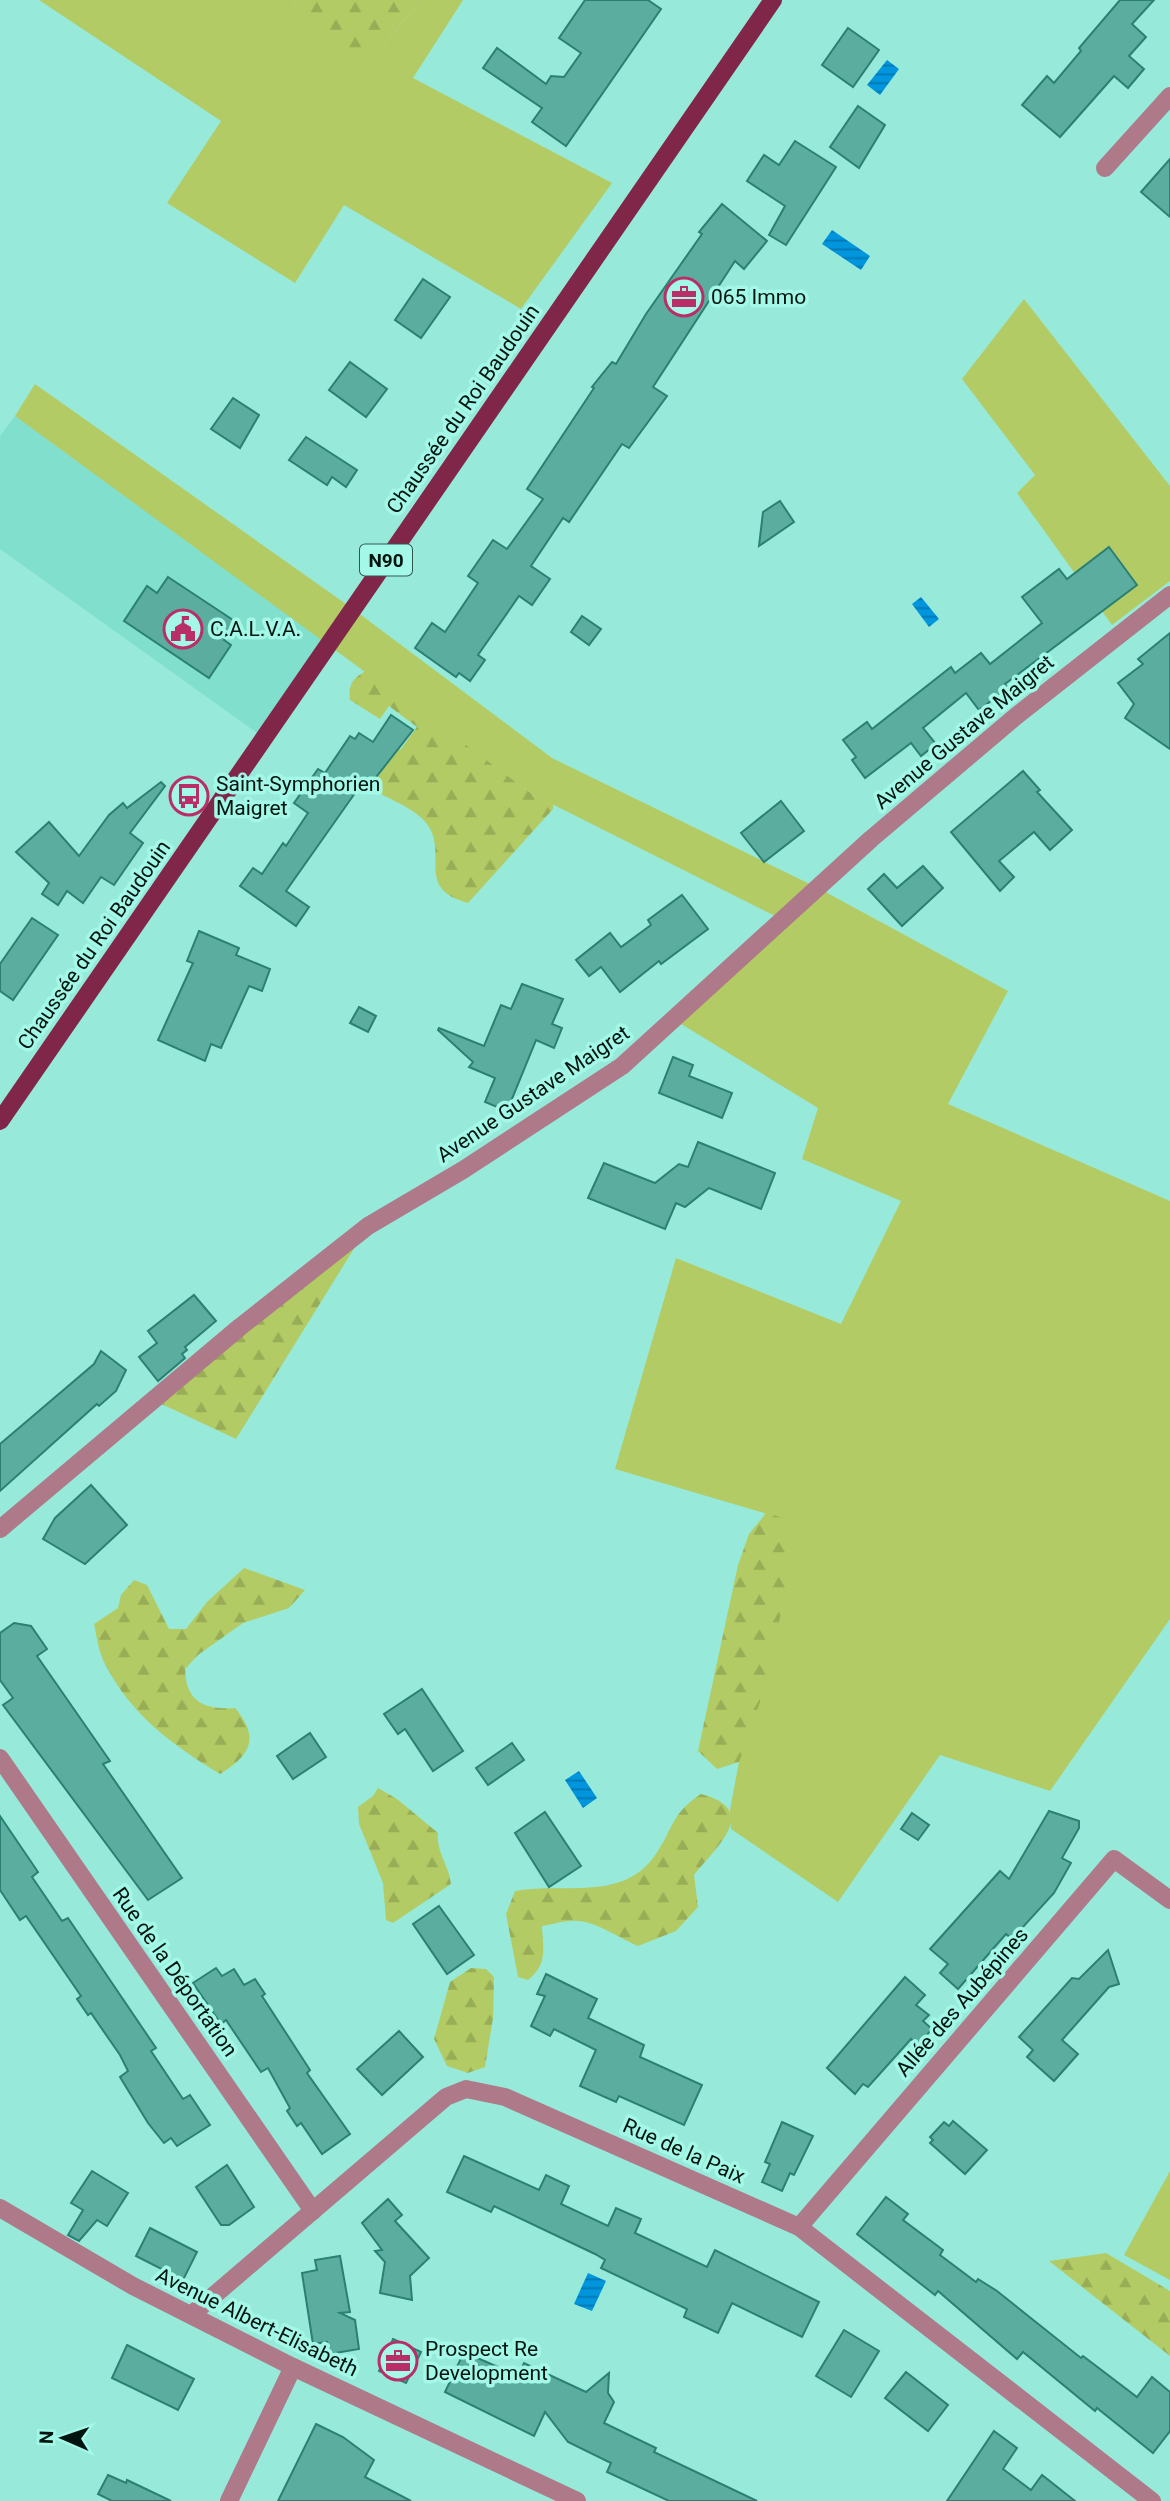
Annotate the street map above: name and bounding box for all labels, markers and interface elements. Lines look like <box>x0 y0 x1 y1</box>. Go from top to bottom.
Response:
office icon: 065 Immo <box>663 276 705 318</box>
place label: 065 Immo <box>711 285 806 309</box>
street label: Chaussée du Roi Baudouin <box>382 300 544 518</box>
road number: N90 <box>360 544 412 576</box>
public building icon: C.A.L.V.A. <box>162 608 204 650</box>
place label: C.A.L.V.A. <box>210 617 301 641</box>
street label: Avenue Gustave Maigret <box>869 650 1059 814</box>
place label: Saint-Symphorien Maigret <box>216 772 380 820</box>
bus stop icon: Saint-Symphorien Maigret <box>168 775 210 817</box>
street label: Chaussée du Roi Baudouin <box>13 836 175 1054</box>
street label: Avenue Gustave Maigret <box>432 1021 634 1167</box>
street label: Rue de la Déportation <box>108 1883 242 2061</box>
street label: Allée des Aubépines <box>891 1923 1033 2081</box>
street label: Rue de la Paix <box>619 2113 749 2189</box>
street label: Avenue Albert-Elisabeth <box>152 2263 362 2381</box>
place label: Prospect Re Development <box>425 2337 548 2385</box>
office icon: Prospect Re Development <box>377 2340 419 2382</box>
north arrow <box>28 2403 98 2473</box>
text: N <box>35 2430 58 2445</box>

